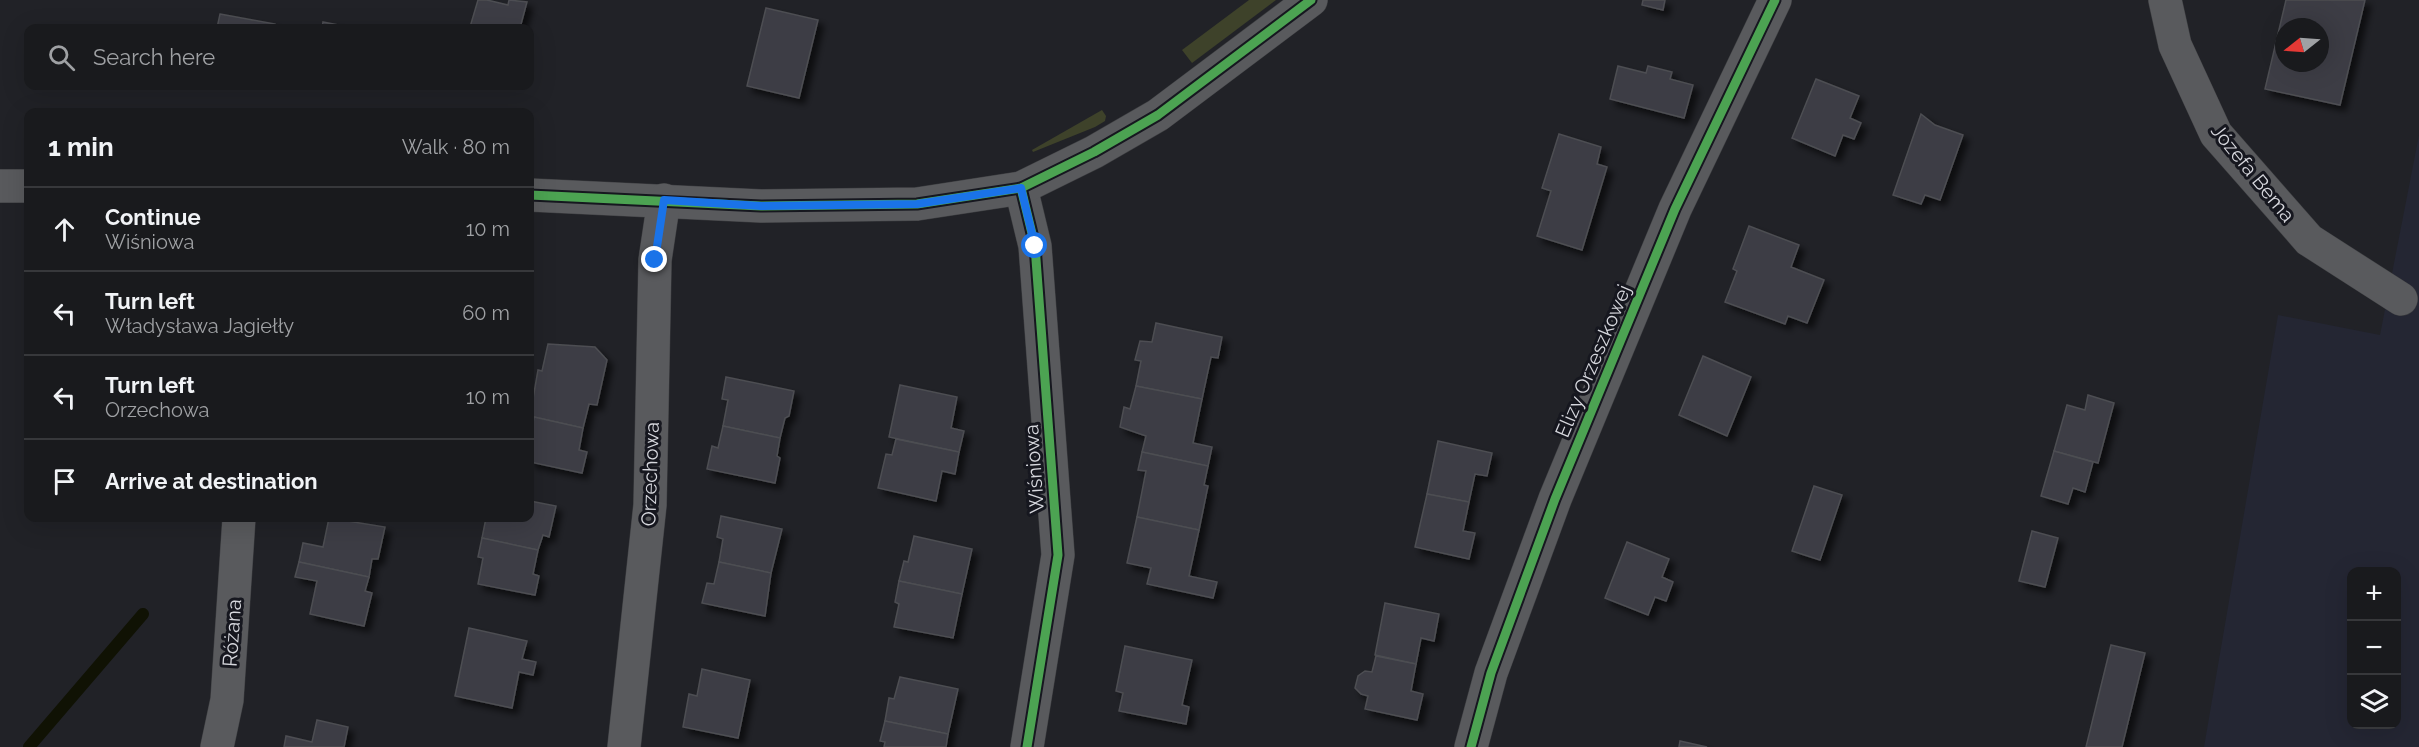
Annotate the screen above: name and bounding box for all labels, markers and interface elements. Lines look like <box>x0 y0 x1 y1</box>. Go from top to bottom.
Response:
north arrow <box>2275 18 2329 72</box>
search box <box>24 24 534 90</box>
icon: search <box>45 41 78 74</box>
text: Search here <box>93 44 215 70</box>
street label: Józefa Bema <box>2206 119 2300 227</box>
text: 1 min <box>48 132 114 162</box>
text: Walk · 80 m <box>402 135 510 159</box>
text: Continue <box>105 204 201 230</box>
icon: ahead <box>48 213 81 246</box>
text: 10 m <box>466 217 510 241</box>
text: Wiśniowa <box>105 230 194 254</box>
route start <box>1021 232 1047 258</box>
route end <box>641 246 667 272</box>
street label: Elizy Orzeszkowej <box>1550 281 1636 441</box>
text: Turn left <box>105 288 195 314</box>
icon: left <box>48 297 81 330</box>
text: 60 m <box>462 301 510 325</box>
text: Władysława Jagiełły <box>105 314 294 338</box>
text: Turn left <box>105 372 195 398</box>
icon: left <box>48 381 81 414</box>
text: 10 m <box>466 385 510 409</box>
text: Orzechowa <box>105 398 209 422</box>
street label: Orzechowa <box>636 421 664 527</box>
street label: Wiśniowa <box>1019 424 1049 514</box>
icon: arrive <box>48 465 81 498</box>
text: Arrive at destination <box>105 468 318 494</box>
map controls <box>2347 567 2401 729</box>
button: + <box>2347 567 2401 621</box>
street label: Różana <box>218 598 246 668</box>
button: − <box>2347 621 2401 675</box>
button: layers <box>2347 675 2401 729</box>

